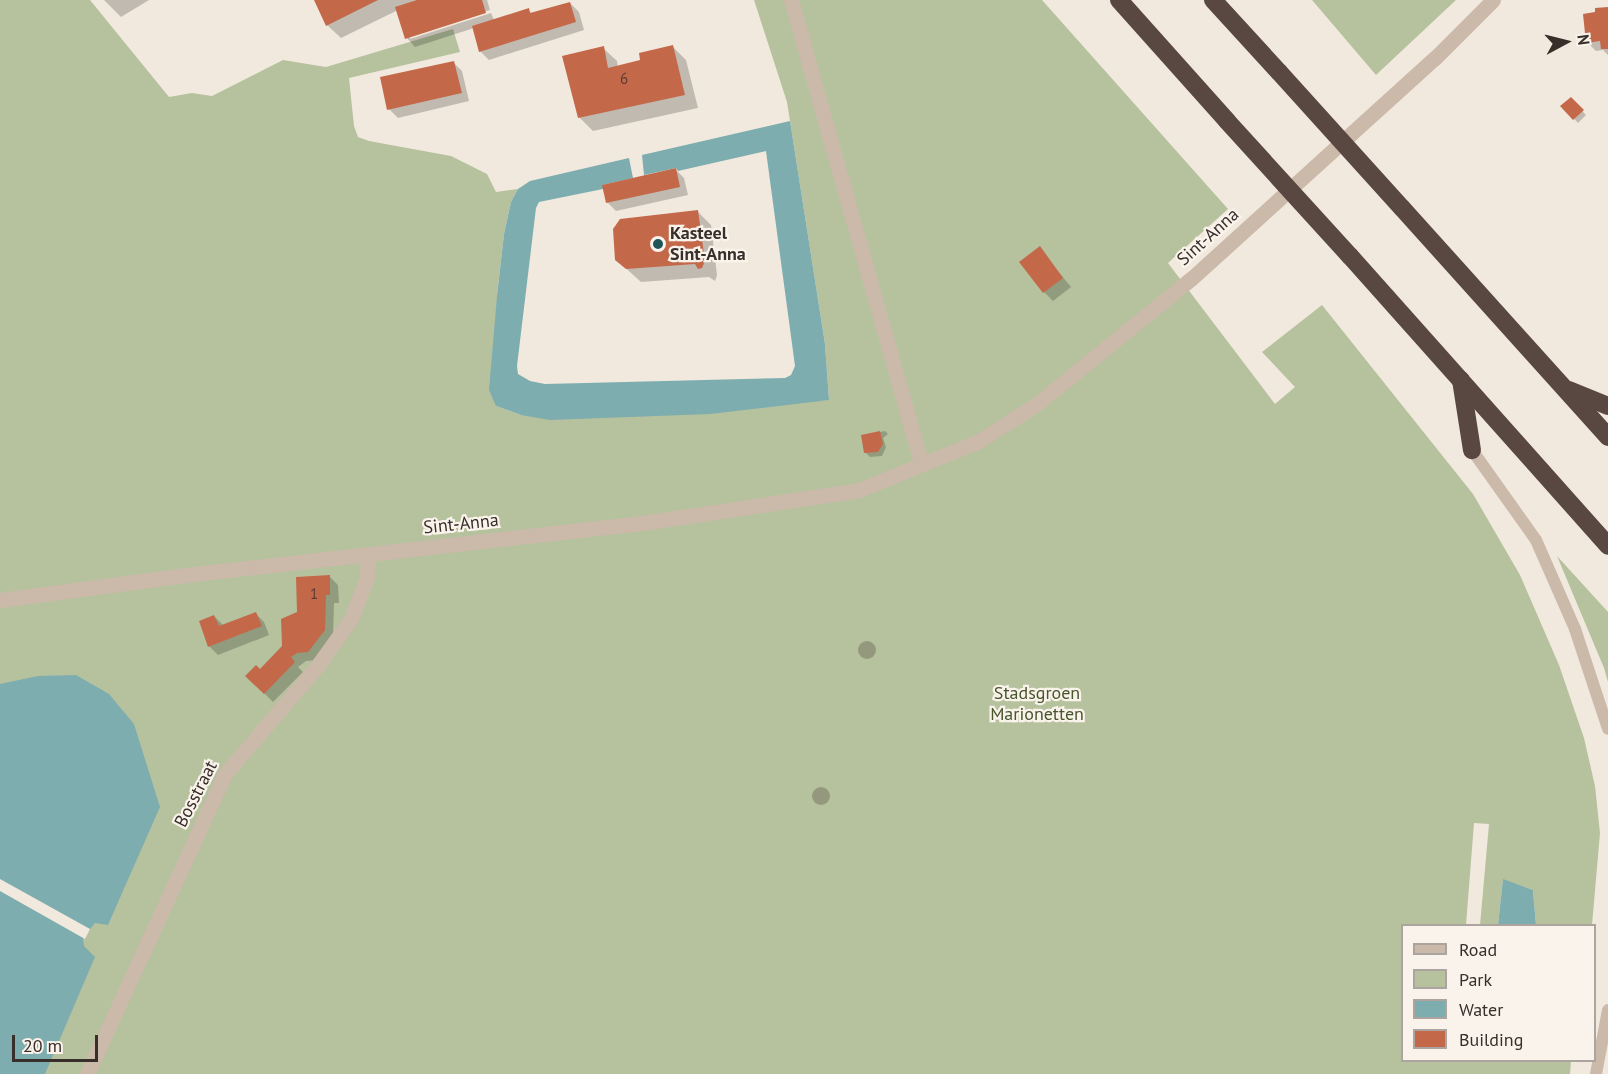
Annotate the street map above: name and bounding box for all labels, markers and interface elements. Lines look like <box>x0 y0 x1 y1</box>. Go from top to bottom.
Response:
north arrow <box>1536 12 1596 72</box>
text: N <box>1573 33 1594 46</box>
house number: 6 <box>620 70 628 88</box>
street label: Sint-Anna <box>1173 204 1243 270</box>
place label: Kasteel Sint-Anna <box>670 223 746 266</box>
marker: Kasteel Sint-Anna <box>651 237 665 251</box>
street label: Sint-Anna <box>422 509 500 539</box>
house number: 1 <box>310 585 318 603</box>
park label: Stadsgroen Marionetten <box>990 683 1084 726</box>
street label: Bosstraat <box>170 757 222 831</box>
legend <box>1401 924 1596 1062</box>
text: Road <box>1459 938 1497 961</box>
text: Park <box>1459 968 1492 991</box>
text: Water <box>1459 998 1503 1021</box>
scale bar <box>15 1023 100 1061</box>
text: Building <box>1459 1028 1523 1051</box>
text: 20 m <box>23 1034 62 1057</box>

